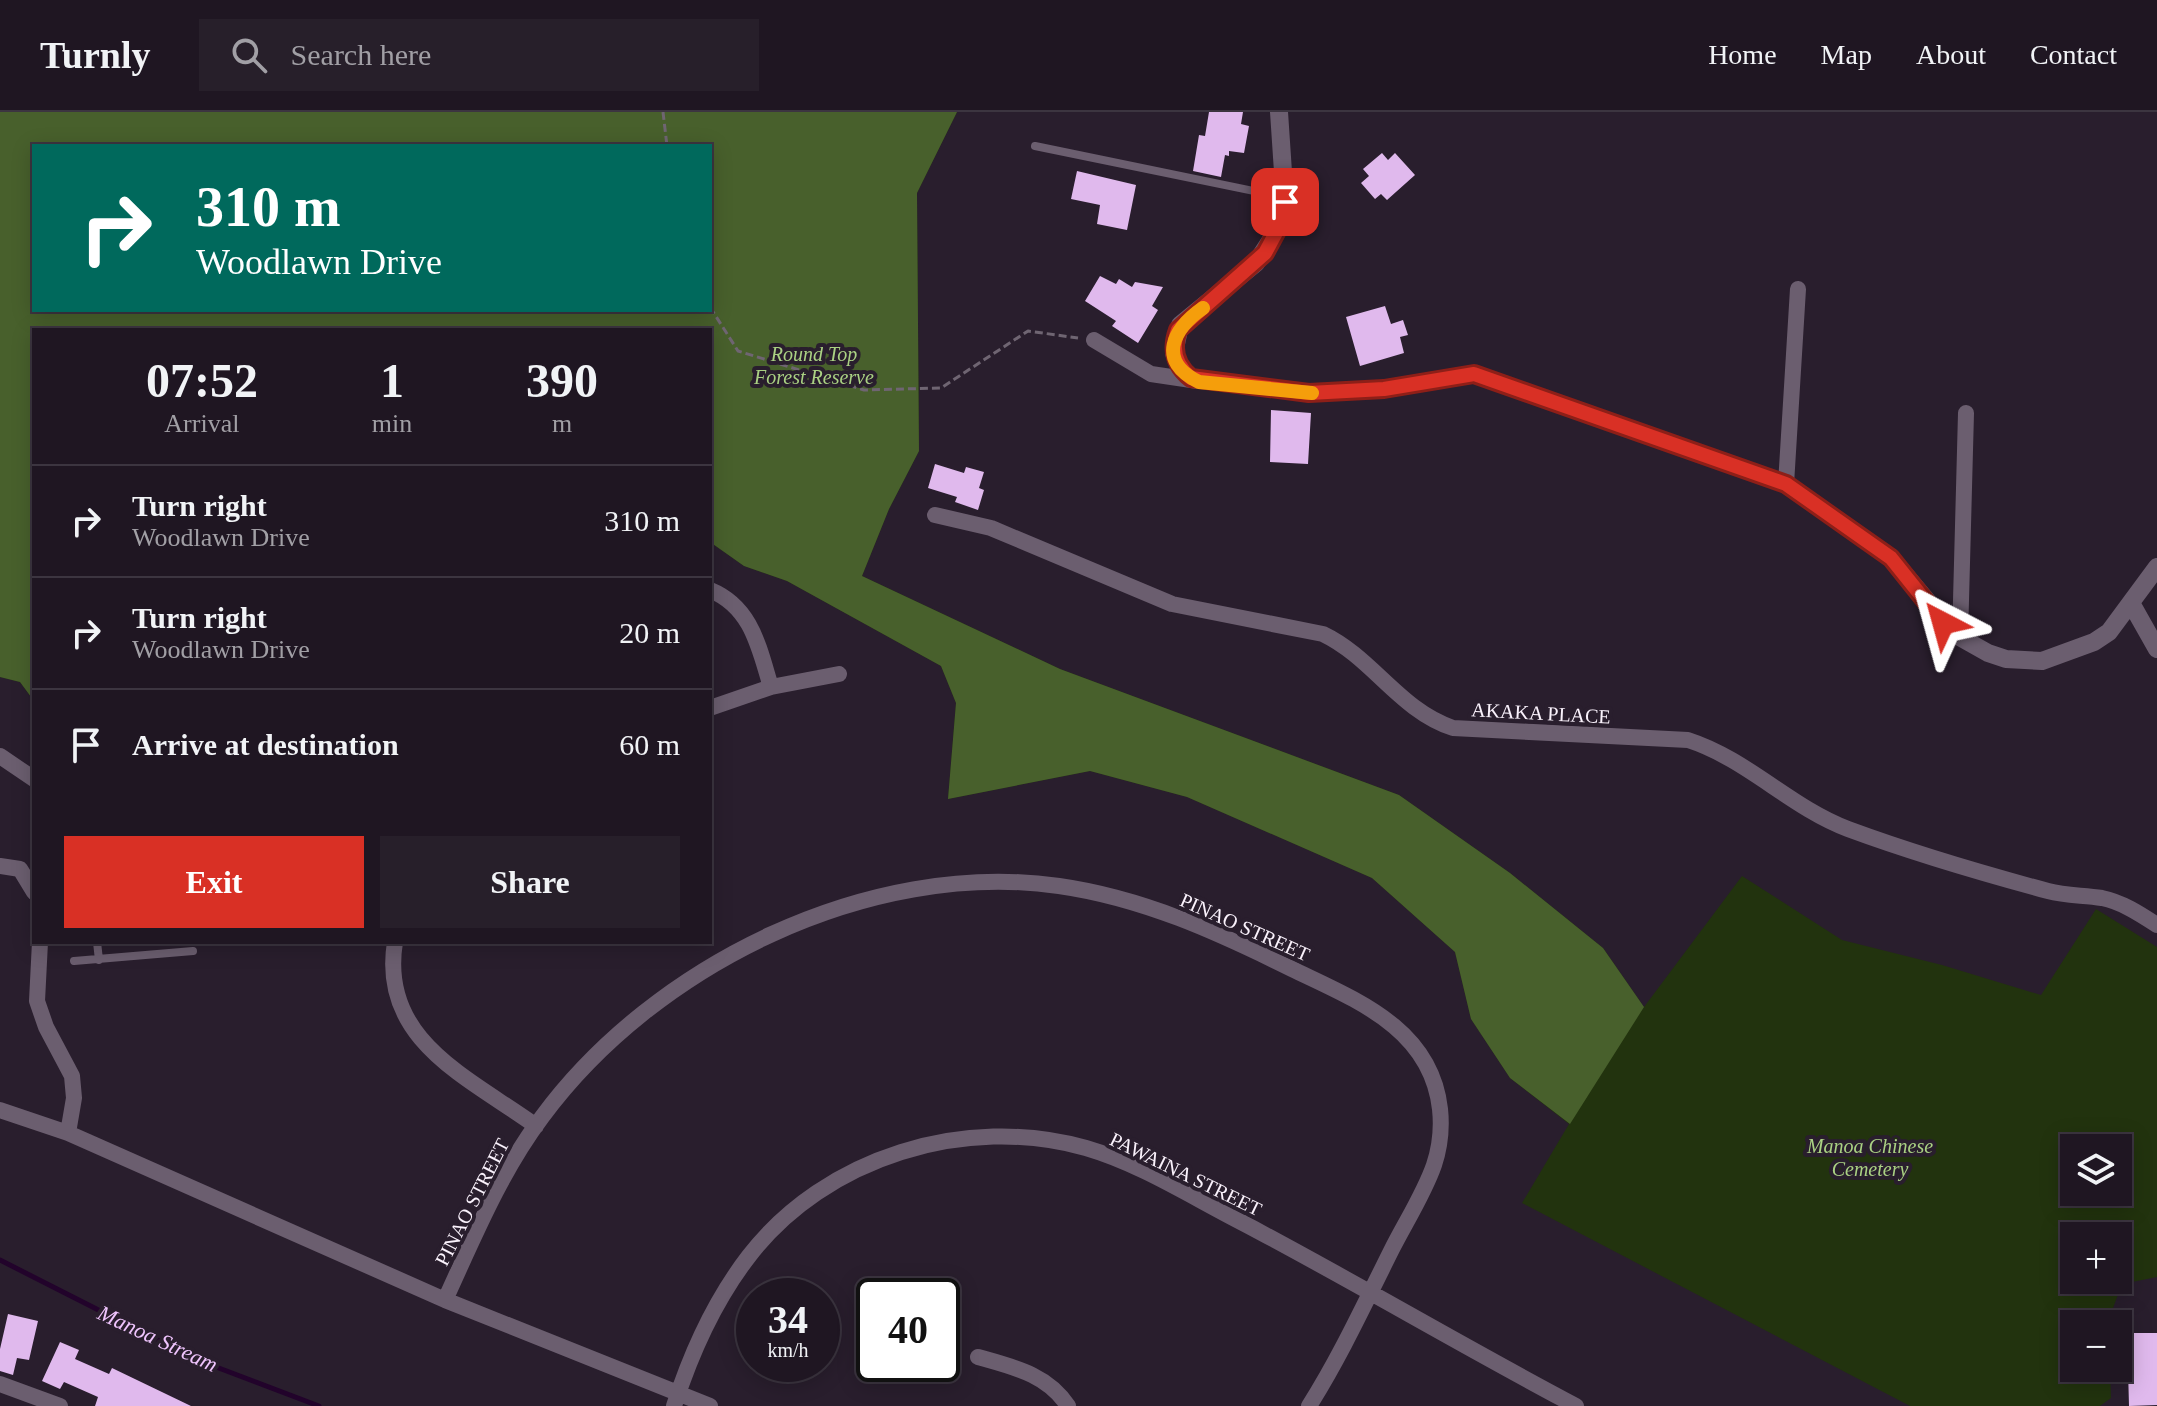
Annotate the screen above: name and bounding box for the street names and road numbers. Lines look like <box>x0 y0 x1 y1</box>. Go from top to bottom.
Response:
street label: AKAKA PLACE <box>1471 698 1611 728</box>
street label: PINAO STREET <box>1177 889 1313 965</box>
street label: PAWAINA STREET <box>1107 1128 1265 1220</box>
street label: PINAO STREET <box>431 1135 513 1269</box>

